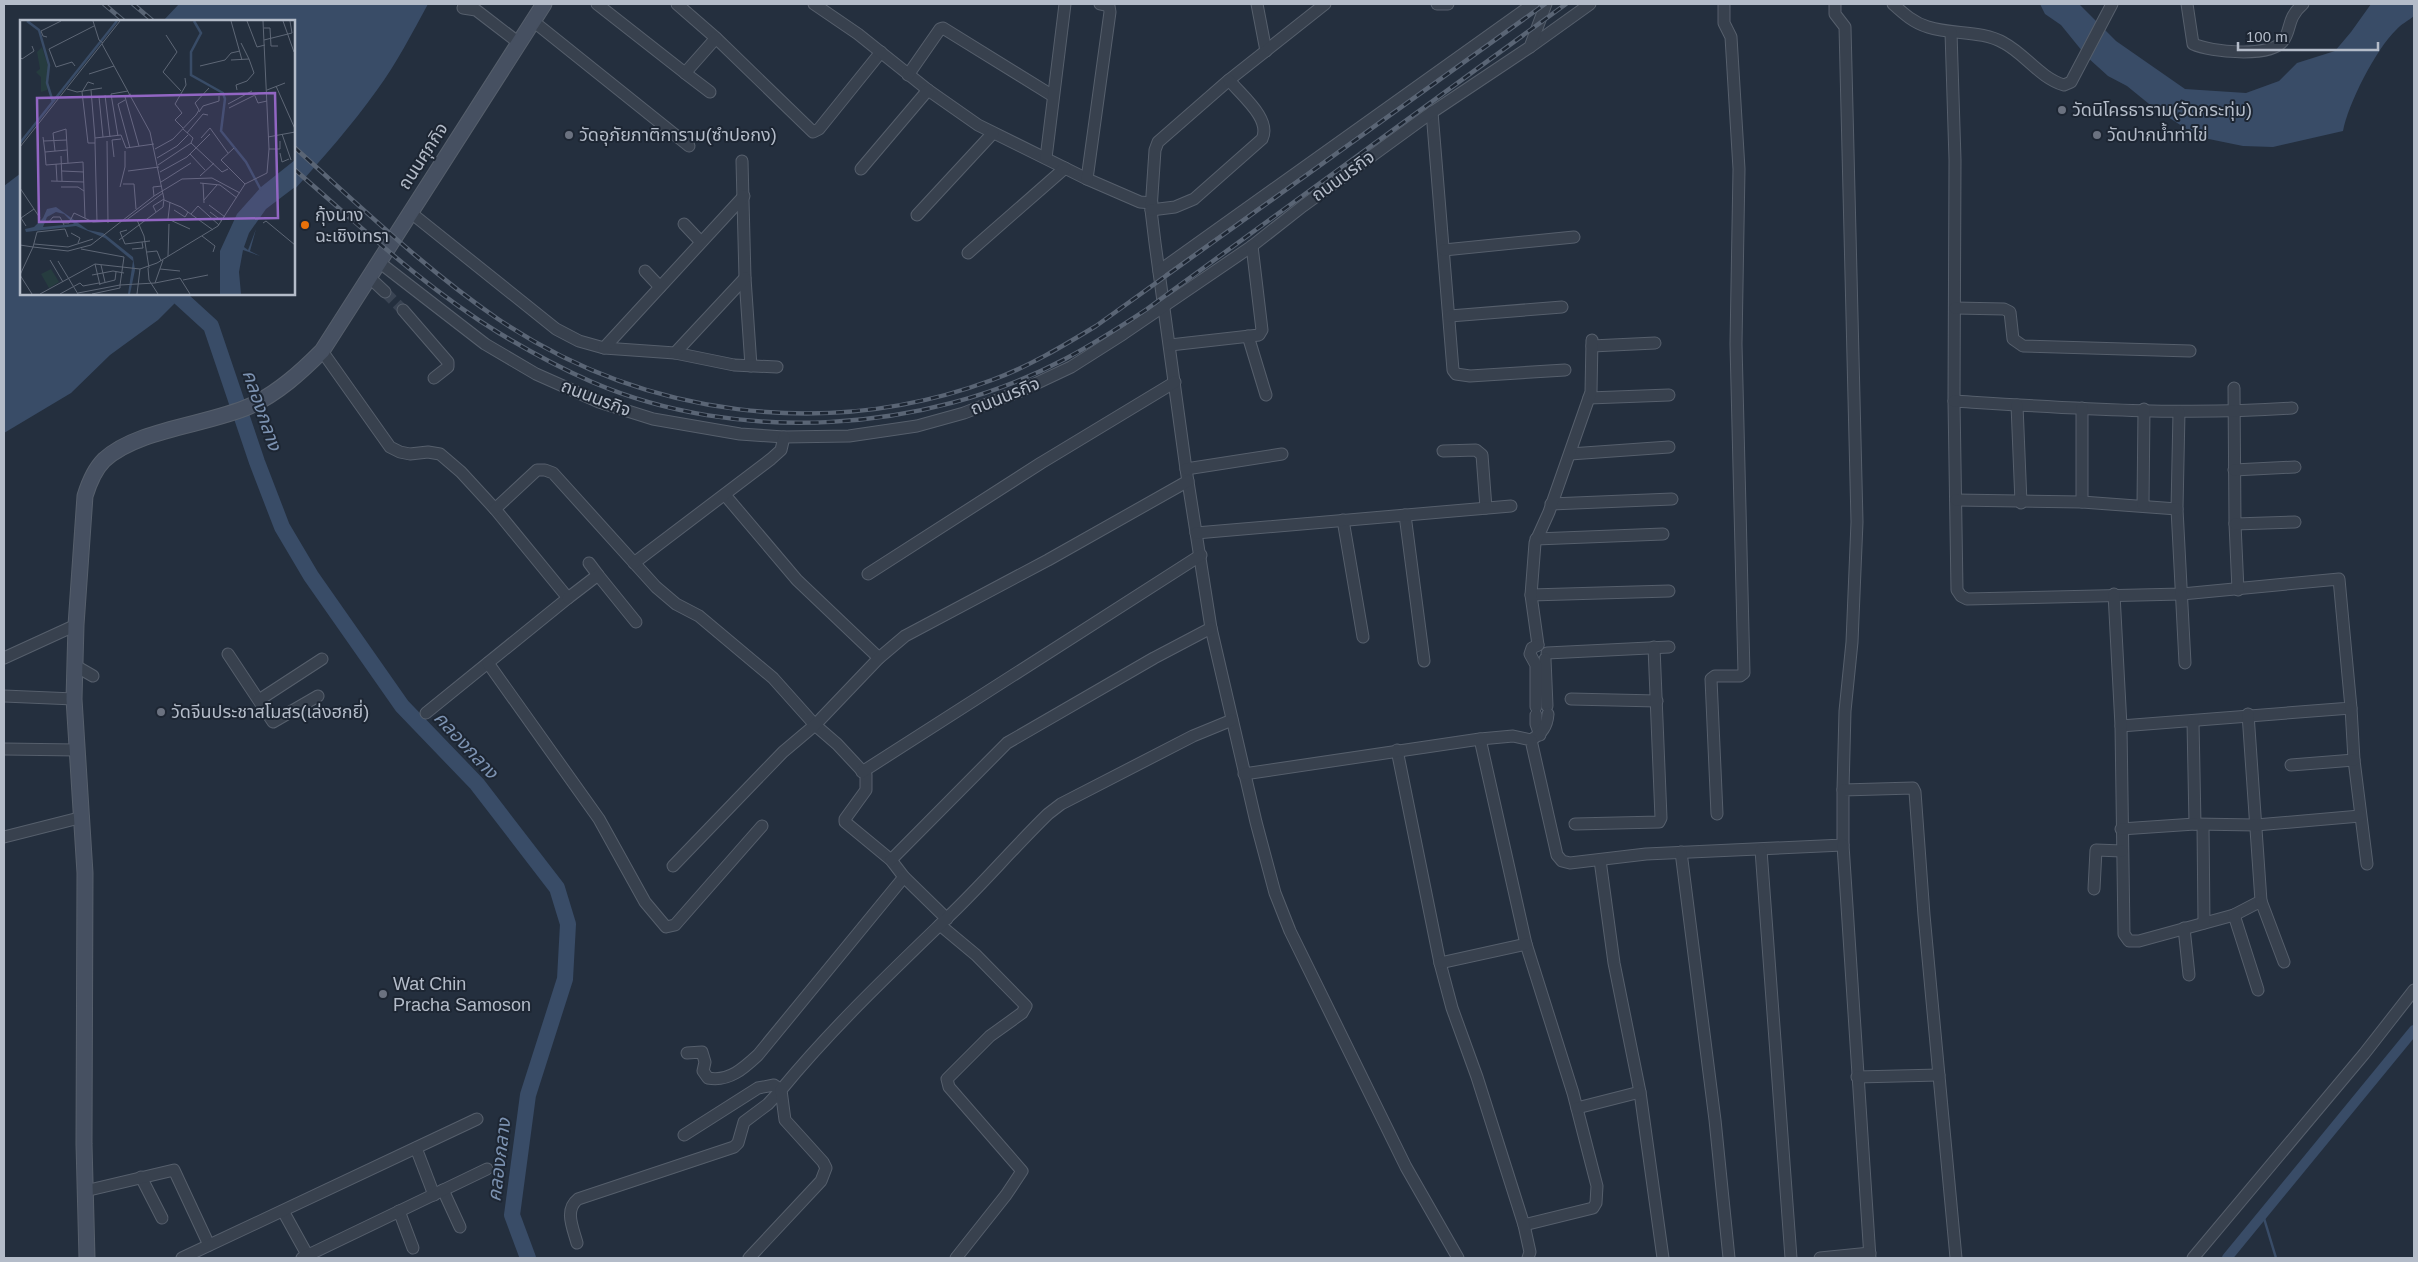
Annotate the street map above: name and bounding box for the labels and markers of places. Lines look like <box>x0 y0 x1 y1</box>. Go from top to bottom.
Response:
place label: วัดนิโครธาราม(วัดกระทุ่ม) <box>2072 100 2252 121</box>
marker: วัดนิโครธาราม(วัดกระทุ่ม) <box>2056 104 2068 116</box>
place label: วัดปากน้ำท่าไข่ <box>2107 122 2208 145</box>
place label: วัดอุภัยภาติการาม(ซำปอกง) <box>579 125 777 146</box>
marker: วัดอุภัยภาติการาม(ซำปอกง) <box>563 129 575 141</box>
marker: วัดปากน้ำท่าไข่ <box>2091 129 2103 141</box>
place label: กุ้งนาง ฉะเชิงเทรา <box>315 205 389 246</box>
marker: กุ้งนาง ฉะเชิงเทรา <box>299 219 311 231</box>
place label: วัดจีนประชาสโมสร(เล่งฮกยี่) <box>171 699 369 722</box>
marker: วัดจีนประชาสโมสร(เล่งฮกยี่) <box>155 706 167 718</box>
place label: Wat Chin Pracha Samoson <box>393 974 531 1015</box>
marker: Wat Chin Pracha Samoson <box>377 988 389 1000</box>

